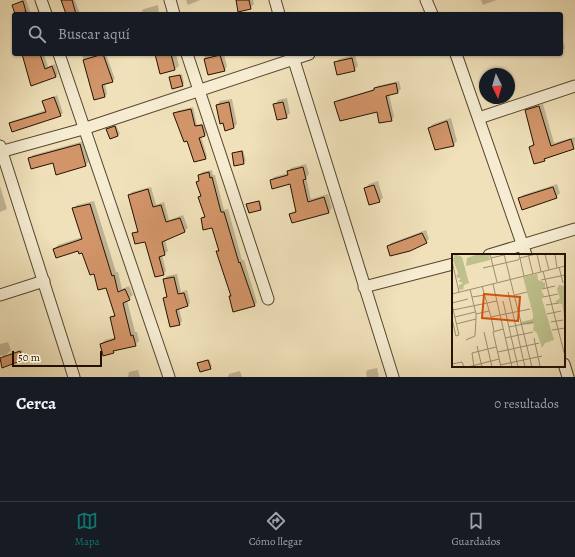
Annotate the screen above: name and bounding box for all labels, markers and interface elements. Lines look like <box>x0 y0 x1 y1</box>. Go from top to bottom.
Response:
search box <box>12 12 563 56</box>
icon: search <box>26 23 48 45</box>
text: Buscar aquí <box>58 24 130 44</box>
north arrow <box>479 68 515 104</box>
inset map <box>452 254 565 367</box>
scale bar <box>12 349 102 368</box>
text: 50 m <box>18 350 40 365</box>
text: Cerca <box>16 392 56 415</box>
text: 0 resultados <box>494 395 559 412</box>
tab: Mapa <box>74 510 100 549</box>
tab: Cómo llegar <box>249 510 303 549</box>
tab: Guardados <box>451 510 501 549</box>

